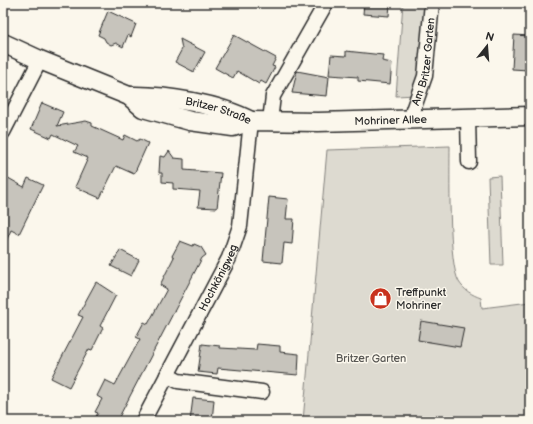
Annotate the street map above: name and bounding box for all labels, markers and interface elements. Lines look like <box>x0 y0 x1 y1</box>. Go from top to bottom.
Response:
street label: Am Britzer Garten <box>409 17 438 107</box>
north arrow <box>467 26 507 66</box>
text: N <box>484 29 496 44</box>
street label: Britzer Straße <box>184 95 254 127</box>
street label: Mohriner Allee <box>354 113 428 128</box>
street label: Hochkönigweg <box>196 243 240 313</box>
shop icon: Treffpunkt Mohriner <box>368 285 394 311</box>
place label: Treffpunkt Mohriner <box>396 286 447 312</box>
park label: Britzer Garten <box>336 352 406 365</box>

